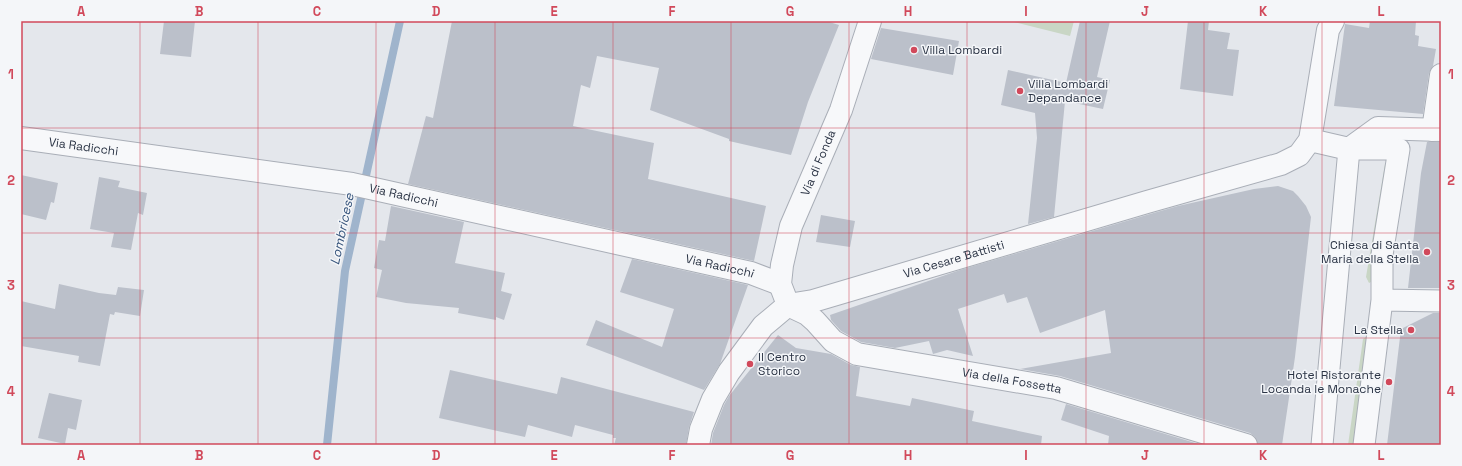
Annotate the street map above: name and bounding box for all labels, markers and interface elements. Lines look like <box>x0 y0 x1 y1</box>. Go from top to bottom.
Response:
text: A <box>77 3 86 20</box>
text: B <box>195 3 204 20</box>
text: C <box>313 3 321 20</box>
text: D <box>432 3 441 20</box>
text: E <box>550 3 558 20</box>
text: F <box>669 3 676 20</box>
text: G <box>786 3 794 20</box>
text: H <box>904 3 912 20</box>
text: I <box>1024 3 1028 20</box>
text: J <box>1141 3 1149 20</box>
text: K <box>1259 3 1268 20</box>
text: L <box>1377 3 1385 20</box>
place label: Villa Lombardi <box>922 42 1002 58</box>
marker: Villa Lombardi <box>909 45 919 55</box>
text: 1 <box>8 66 14 83</box>
text: 1 <box>1448 66 1454 83</box>
place label: Villa Lombardi Depandance <box>1028 76 1108 106</box>
marker: Villa Lombardi Depandance <box>1015 86 1025 96</box>
street label: Via di Fonda <box>797 127 840 198</box>
street label: Via Radicchi <box>48 134 119 159</box>
text: 2 <box>7 172 15 189</box>
text: 2 <box>1447 172 1455 189</box>
street label: Via Radicchi <box>368 180 440 211</box>
water label: Lombricese <box>326 190 358 266</box>
street label: Via Cesare Battisti <box>901 237 1006 282</box>
place label: Chiesa di Santa Maria della Stella <box>1321 237 1419 267</box>
marker: Chiesa di Santa Maria della Stella <box>1422 247 1432 257</box>
street label: Via Radicchi <box>684 251 757 282</box>
text: 3 <box>7 277 15 294</box>
text: 3 <box>1447 277 1455 294</box>
place label: La Stella <box>1354 322 1403 338</box>
marker: La Stella <box>1406 325 1416 335</box>
place label: Il Centro Storico <box>758 349 806 379</box>
marker: Il Centro Storico <box>745 359 755 369</box>
street label: Via della Fossetta <box>961 364 1064 397</box>
place label: Hotel Ristorante Locanda le Monache <box>1261 367 1381 397</box>
marker: Hotel Ristorante Locanda le Monache <box>1384 377 1394 387</box>
text: 4 <box>7 383 15 400</box>
text: 4 <box>1447 383 1455 400</box>
text: A <box>77 447 86 464</box>
text: B <box>195 447 204 464</box>
text: C <box>313 447 321 464</box>
text: D <box>432 447 441 464</box>
text: E <box>550 447 558 464</box>
text: F <box>669 447 676 464</box>
text: G <box>786 447 794 464</box>
text: H <box>904 447 912 464</box>
text: I <box>1024 447 1028 464</box>
text: J <box>1141 447 1149 464</box>
text: K <box>1259 447 1268 464</box>
text: L <box>1377 447 1385 464</box>

